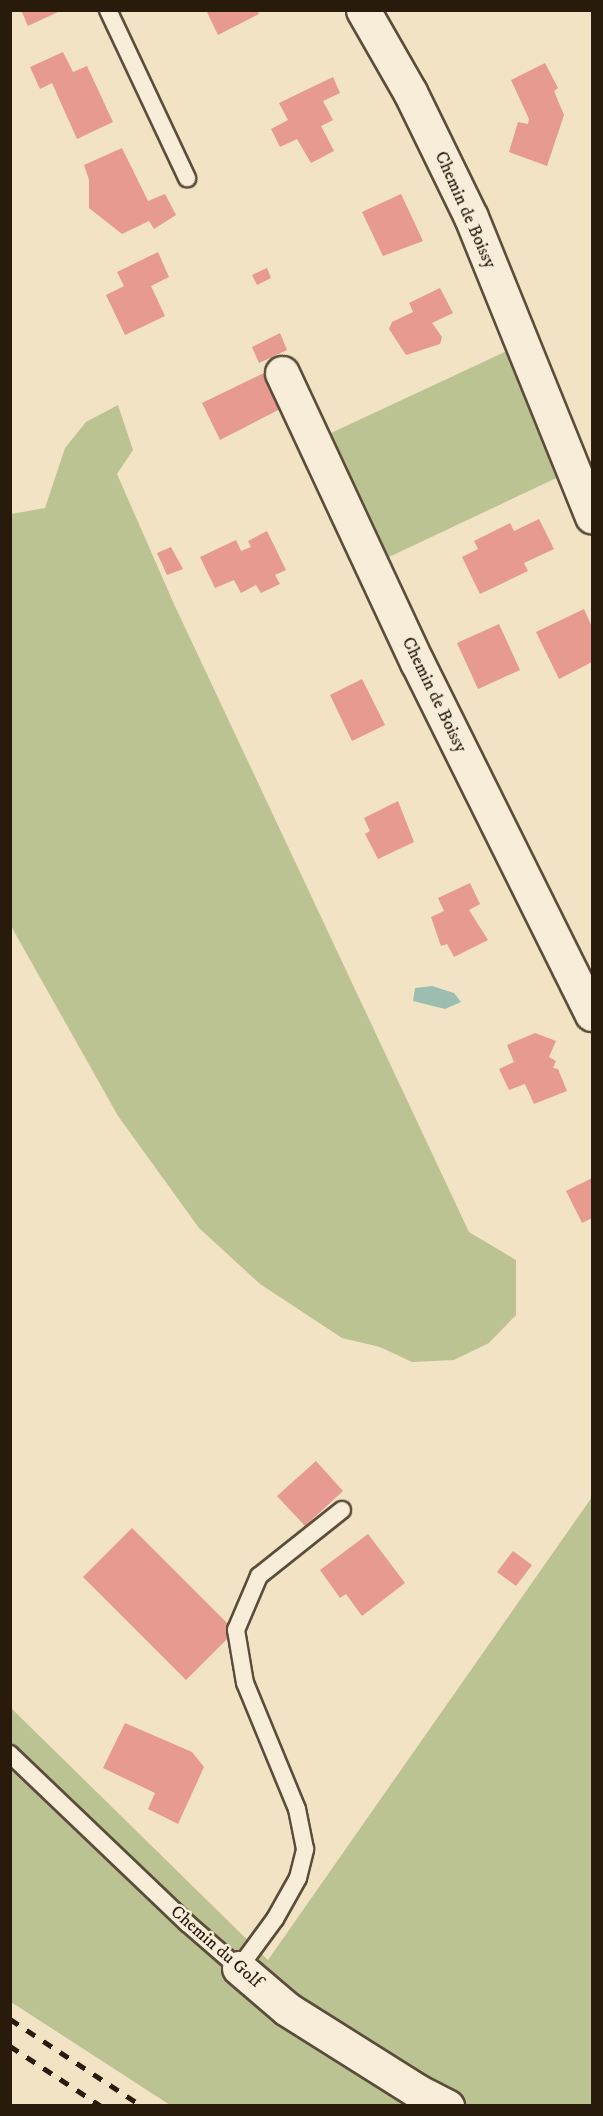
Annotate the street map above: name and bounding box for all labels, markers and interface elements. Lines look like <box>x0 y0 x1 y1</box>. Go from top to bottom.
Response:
street label: Chemin de Boissy <box>430 148 500 272</box>
street label: Chemin de Boissy <box>397 634 471 756</box>
street label: Chemin du Golf <box>166 1901 266 1993</box>

